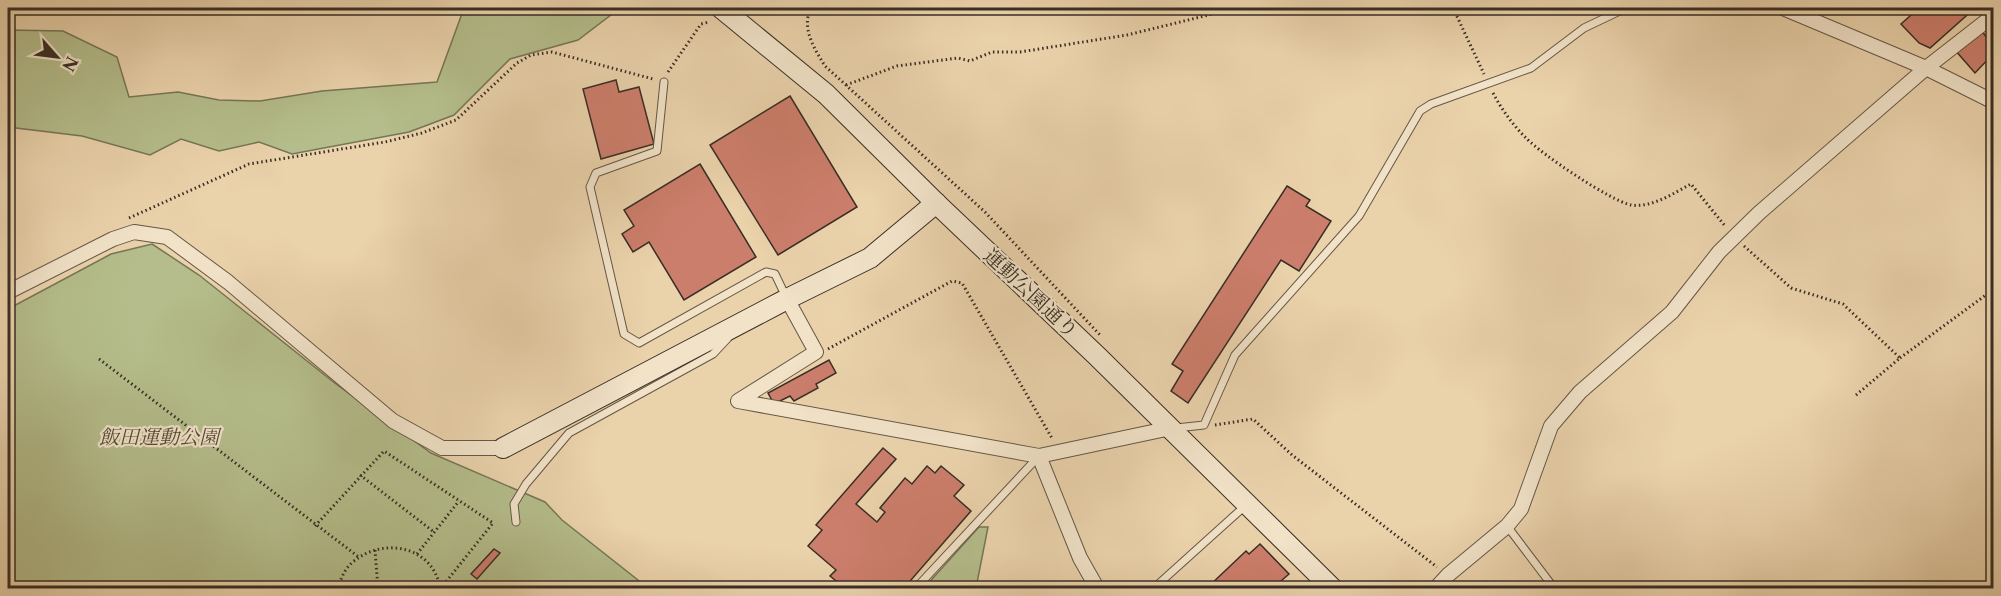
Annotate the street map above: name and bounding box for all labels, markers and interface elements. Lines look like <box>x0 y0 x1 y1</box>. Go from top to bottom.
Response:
north arrow <box>27 27 87 87</box>
text: N <box>58 53 82 75</box>
street label: 運動公園通り <box>979 243 1083 343</box>
park label: 飯田運動公園 <box>99 425 222 449</box>

